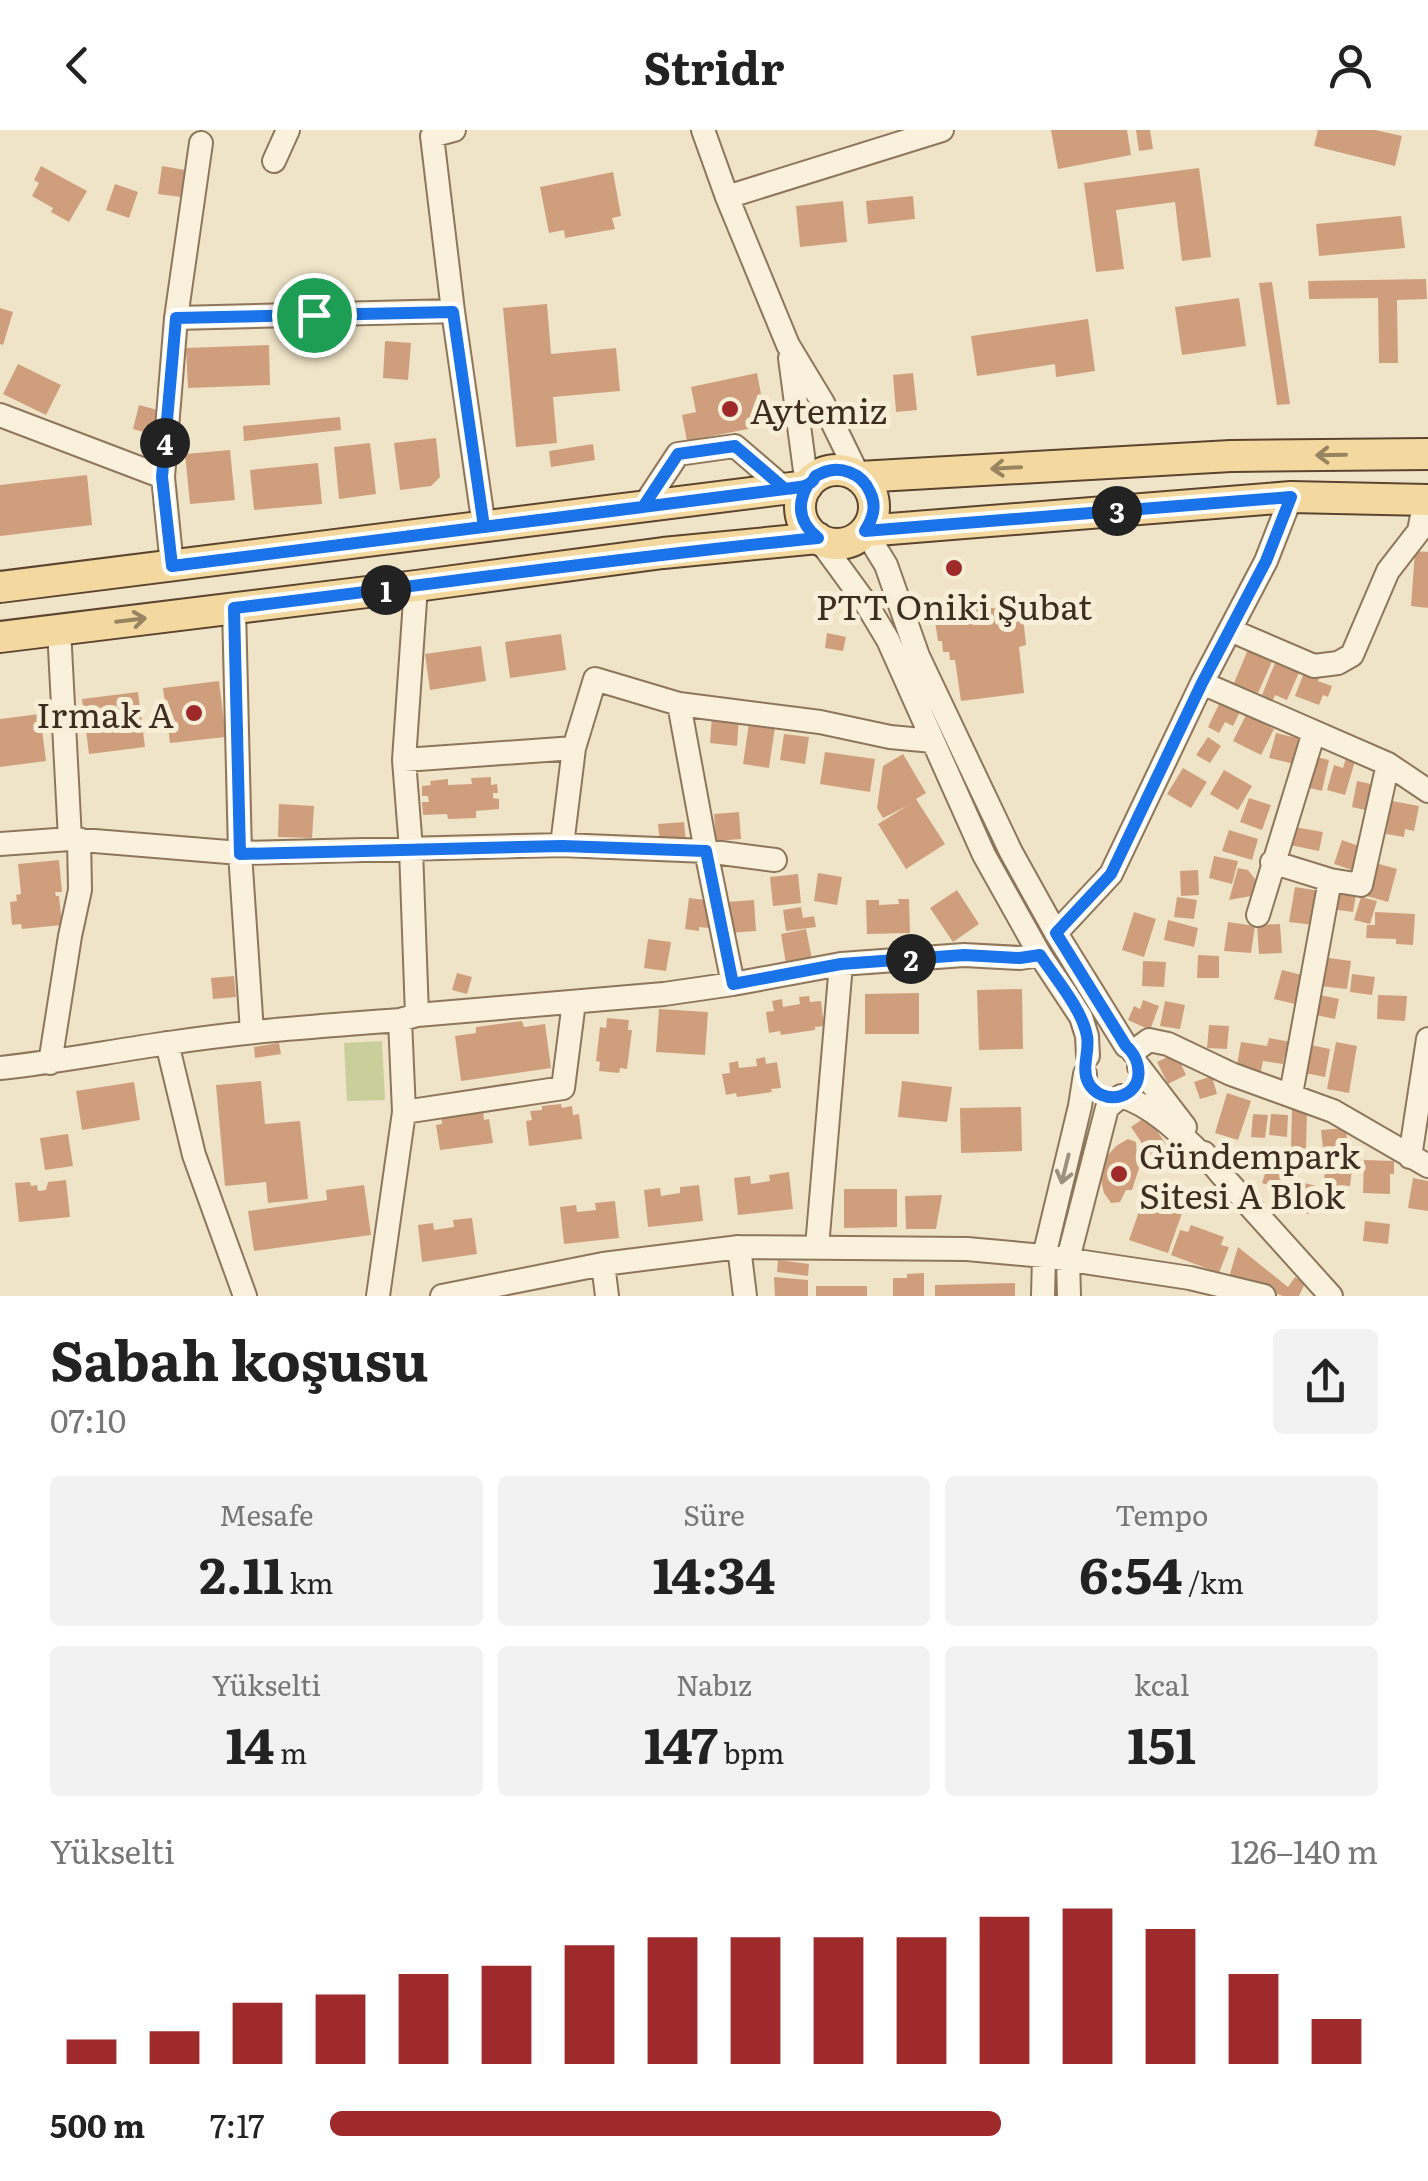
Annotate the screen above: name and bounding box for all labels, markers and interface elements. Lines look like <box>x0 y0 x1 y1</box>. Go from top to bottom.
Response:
text: Stridr <box>644 32 784 99</box>
icon: back <box>50 38 105 93</box>
icon: person <box>1323 38 1378 93</box>
pin <box>272 273 357 358</box>
icon: arrive <box>287 288 342 343</box>
place label: Aytemiz <box>750 383 887 435</box>
marker: Aytemiz <box>719 398 741 420</box>
pin: 4 <box>140 418 190 468</box>
text: 4 <box>157 422 173 464</box>
one-way arrow <box>1315 445 1347 464</box>
one-way arrow <box>990 459 1022 478</box>
pin: 3 <box>1092 486 1142 536</box>
text: 3 <box>1109 490 1125 532</box>
marker: PTT Oniki Şubat <box>943 557 965 579</box>
pin: 1 <box>361 565 411 615</box>
text: 1 <box>380 569 392 611</box>
place label: PTT Oniki Şubat <box>816 579 1092 631</box>
one-way arrow <box>115 611 147 629</box>
place label: Irmak A <box>36 687 174 739</box>
marker: Irmak A <box>183 702 205 724</box>
pin: 2 <box>886 934 936 984</box>
text: 2 <box>903 938 919 980</box>
place label: Gündempark Sitesi A Blok <box>1139 1128 1361 1220</box>
one-way arrow <box>1055 1152 1073 1184</box>
marker: Gündempark Sitesi A Blok <box>1108 1163 1130 1185</box>
text: Sabah koşusu <box>50 1316 429 1398</box>
button: share <box>1273 1329 1378 1434</box>
text: 07:10 <box>50 1395 126 1443</box>
text: Mesafe <box>219 1493 314 1535</box>
text: Süre <box>683 1493 745 1535</box>
text: Tempo <box>1115 1493 1208 1535</box>
text: 2.11 <box>199 1535 284 1609</box>
text: 14:34 <box>653 1535 775 1609</box>
text: 6:54 <box>1079 1535 1182 1609</box>
text: km <box>284 1561 334 1603</box>
text: /km <box>1182 1561 1244 1603</box>
text: Yükselti <box>212 1663 321 1705</box>
text: Nabız <box>676 1663 752 1705</box>
text: kcal <box>1134 1663 1189 1705</box>
text: 14 <box>225 1705 274 1779</box>
text: 147 <box>644 1705 718 1779</box>
text: 151 <box>1127 1705 1196 1779</box>
text: m <box>274 1731 307 1773</box>
text: bpm <box>718 1731 784 1773</box>
text: Yükselti <box>50 1826 175 1874</box>
text: 126–140 m <box>1230 1826 1378 1874</box>
text: 500 m <box>50 2100 145 2148</box>
text: 7:17 <box>210 2100 265 2148</box>

